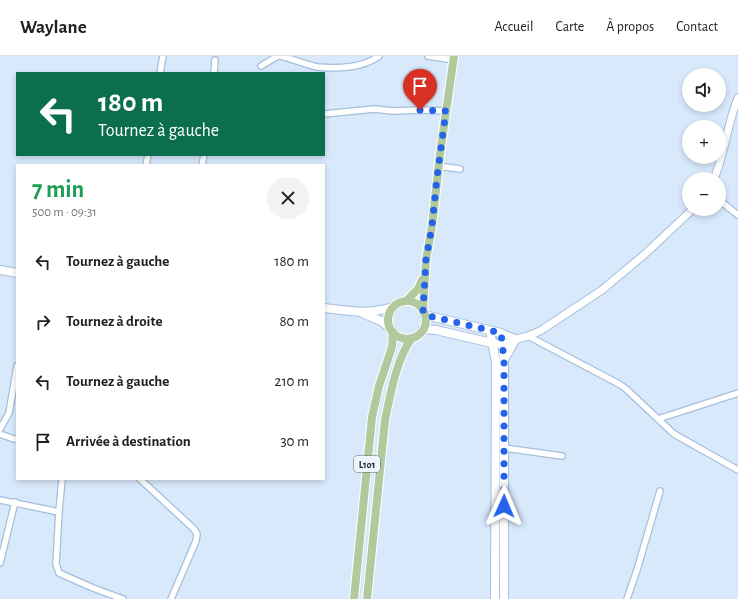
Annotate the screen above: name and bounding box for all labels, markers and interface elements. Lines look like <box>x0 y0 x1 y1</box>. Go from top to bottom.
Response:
text: Waylane <box>20 18 87 37</box>
text: Accueil <box>494 20 533 34</box>
text: Carte <box>555 20 584 34</box>
text: À propos <box>606 20 654 34</box>
text: Contact <box>676 20 718 34</box>
map controls <box>682 68 726 216</box>
button: sound <box>682 68 726 112</box>
pin <box>403 69 437 110</box>
icon: arrive <box>409 75 431 97</box>
icon: left <box>32 88 84 140</box>
text: 180 m <box>98 89 163 117</box>
button: + <box>682 120 726 164</box>
text: Tournez à gauche <box>98 122 219 140</box>
button: − <box>682 172 726 216</box>
button: close <box>267 177 309 219</box>
text: 7 min <box>32 178 84 202</box>
text: 500 m · 09:31 <box>32 206 97 219</box>
icon: left <box>32 251 54 273</box>
text: Tournez à gauche <box>66 254 169 269</box>
text: 180 m <box>274 254 309 269</box>
icon: right <box>32 311 54 333</box>
text: Tournez à droite <box>66 314 163 329</box>
text: 80 m <box>279 314 309 329</box>
icon: left <box>32 371 54 393</box>
text: Tournez à gauche <box>66 374 169 389</box>
text: 210 m <box>275 374 309 389</box>
icon: arrive <box>32 431 54 453</box>
text: Arrivée à destination <box>66 434 191 449</box>
text: 30 m <box>280 434 309 449</box>
road number: L101 <box>354 456 380 472</box>
position arrow <box>483 485 525 527</box>

